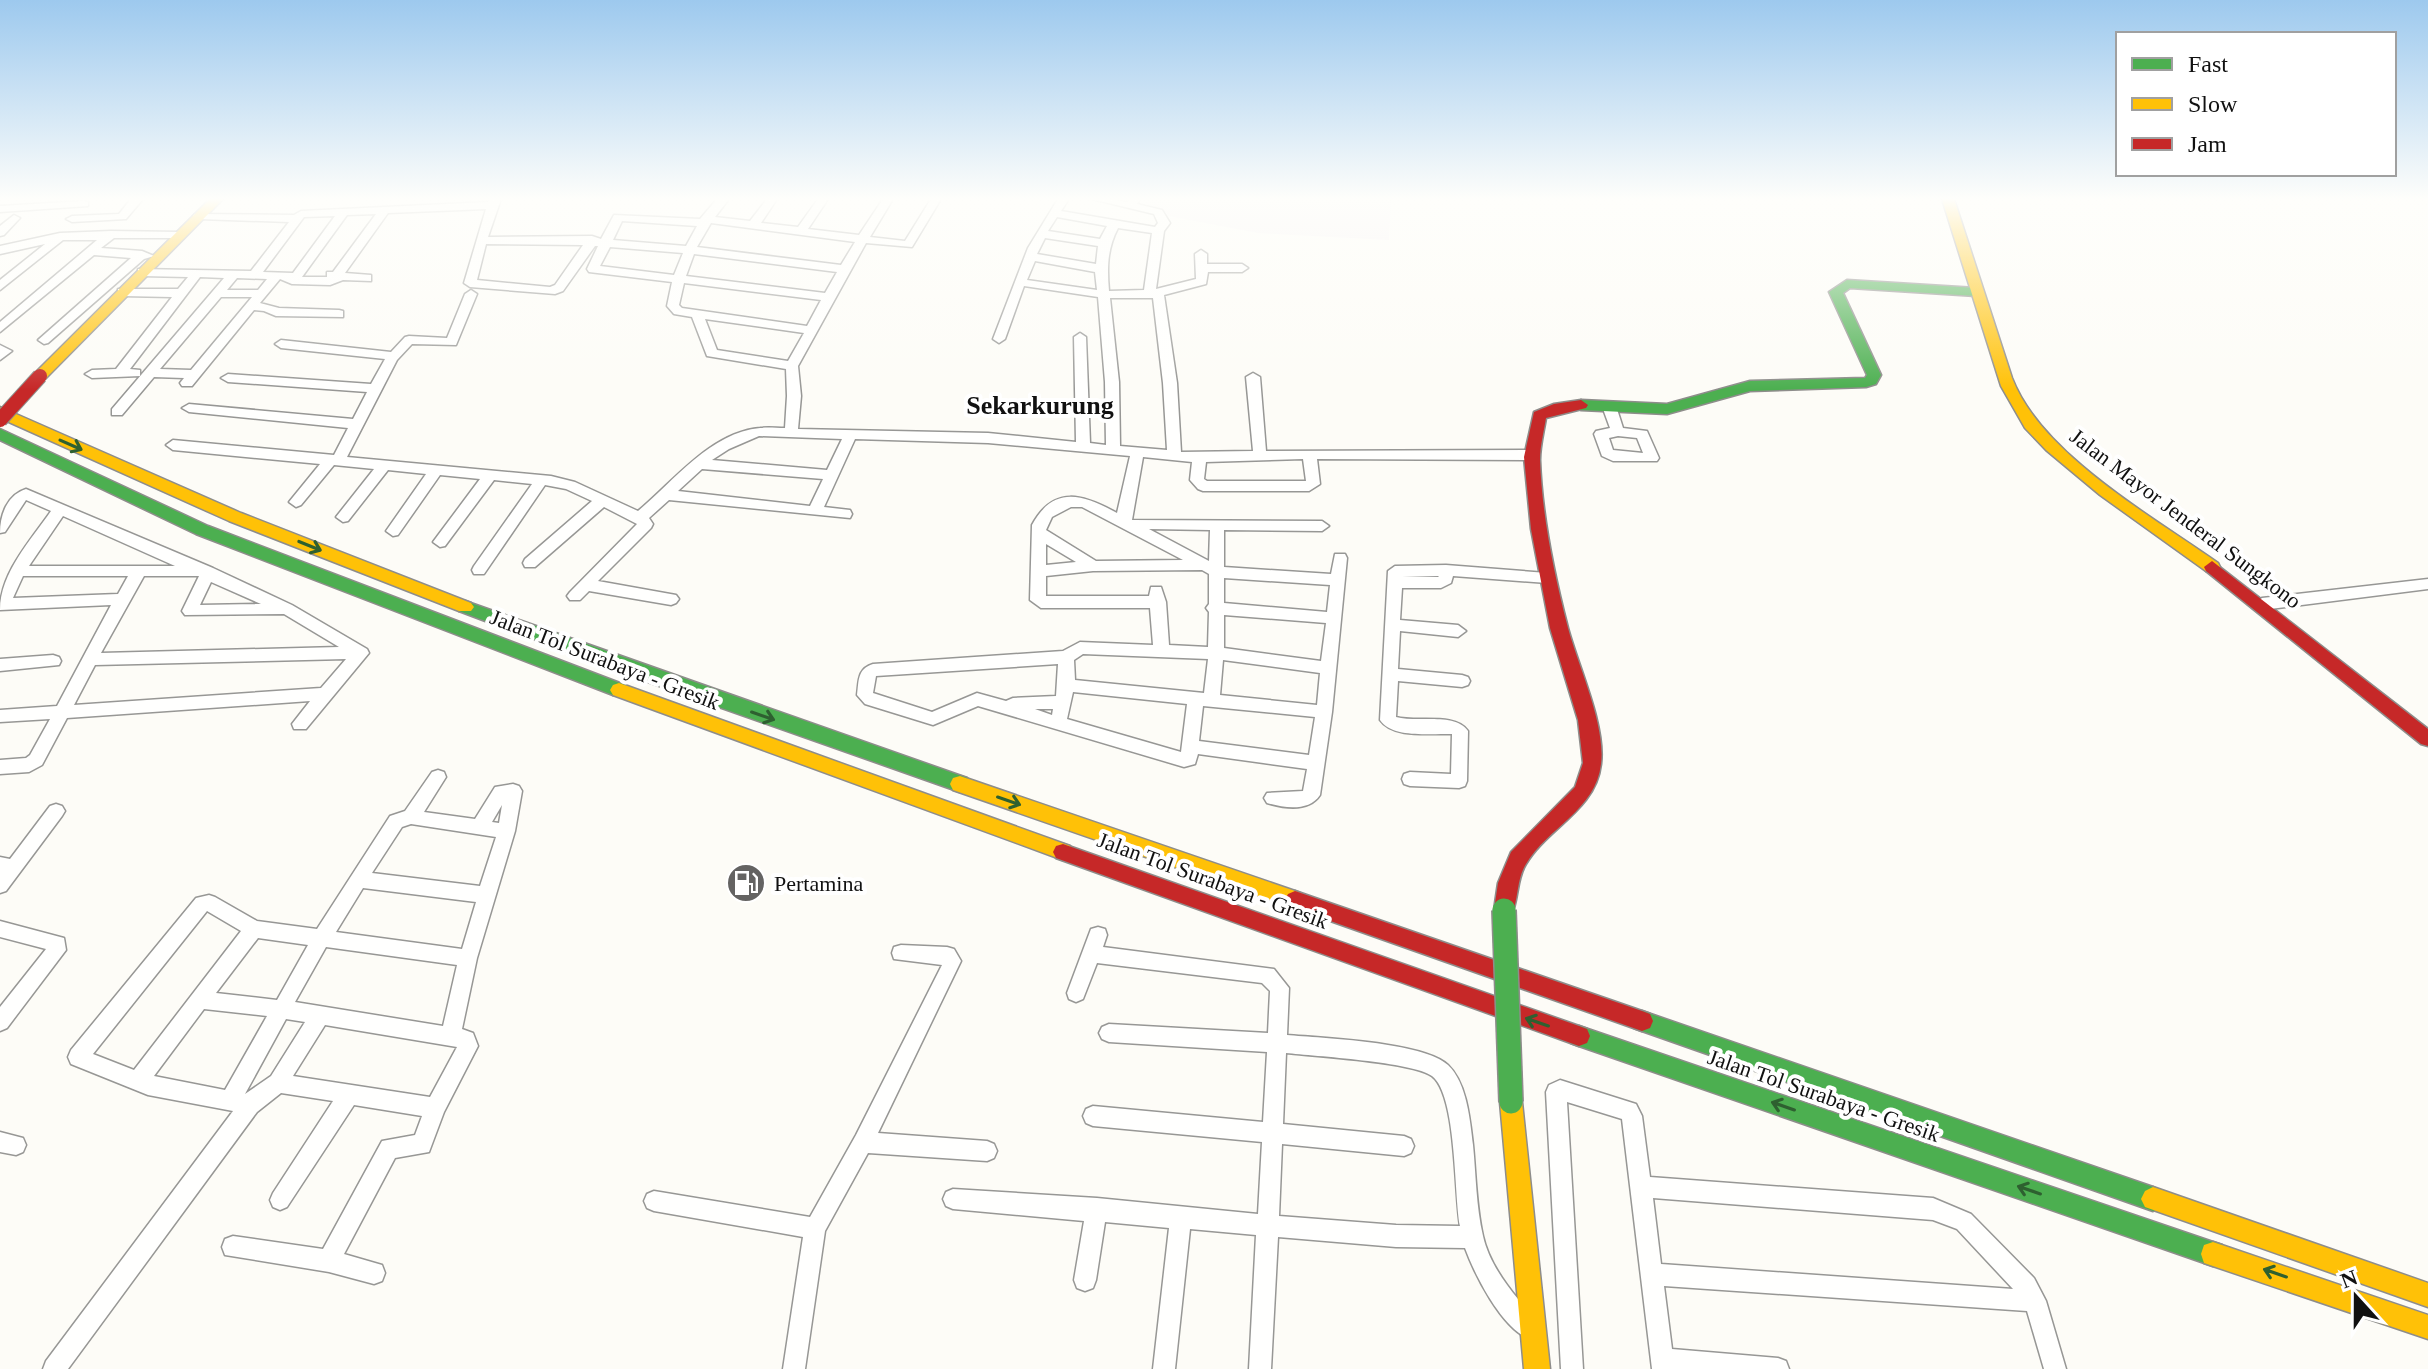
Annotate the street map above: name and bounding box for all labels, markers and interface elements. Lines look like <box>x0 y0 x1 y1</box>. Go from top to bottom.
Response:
legend <box>2116 32 2396 176</box>
text: Fast <box>2188 51 2228 77</box>
text: Slow <box>2188 91 2238 117</box>
text: Jam <box>2188 131 2227 157</box>
district label: Sekarkurung <box>966 391 1114 420</box>
street label: Jalan Mayor Jenderal Sungkono <box>2065 423 2306 614</box>
one-way arrow <box>58 438 82 453</box>
one-way arrow <box>297 540 322 554</box>
street label: Jalan Tol Surabaya - Gresik <box>487 604 723 715</box>
one-way arrow <box>750 710 775 724</box>
one-way arrow <box>996 795 1021 810</box>
street label: Jalan Tol Surabaya - Gresik <box>1094 827 1332 934</box>
fuel station icon: Pertamina <box>725 862 767 904</box>
place label: Pertamina <box>774 871 863 896</box>
one-way arrow <box>1524 1014 1549 1029</box>
street label: Jalan Tol Surabaya - Gresik <box>1705 1044 1943 1147</box>
one-way arrow <box>1771 1097 1796 1112</box>
one-way arrow <box>2017 1181 2042 1196</box>
north arrow <box>2316 1257 2396 1337</box>
text: N <box>2337 1264 2361 1293</box>
one-way arrow <box>2263 1265 2288 1280</box>

